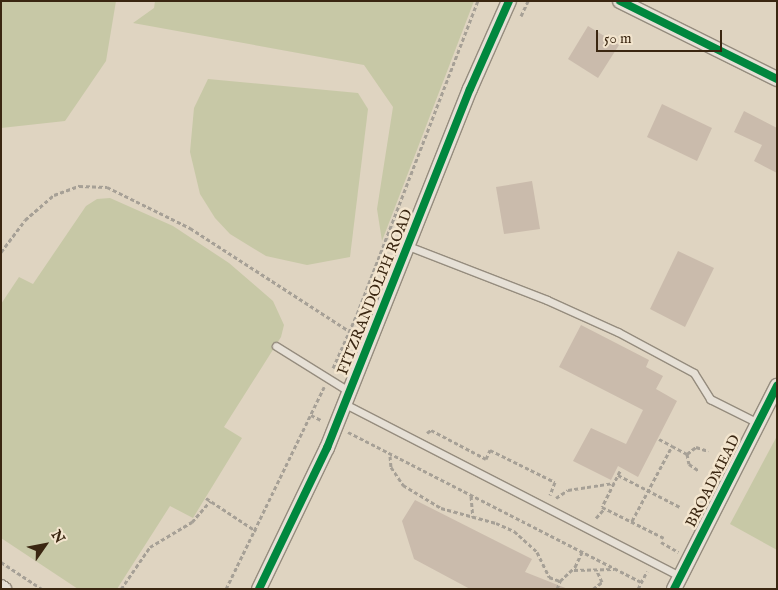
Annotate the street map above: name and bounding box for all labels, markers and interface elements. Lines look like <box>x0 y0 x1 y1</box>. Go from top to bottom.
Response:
scale bar <box>598 20 724 52</box>
text: 50 m <box>604 29 632 48</box>
street label: FITZRANDOLPH ROAD <box>333 207 417 377</box>
street label: BROADMEAD <box>682 432 744 530</box>
north arrow <box>20 520 70 570</box>
text: N <box>47 527 68 547</box>

